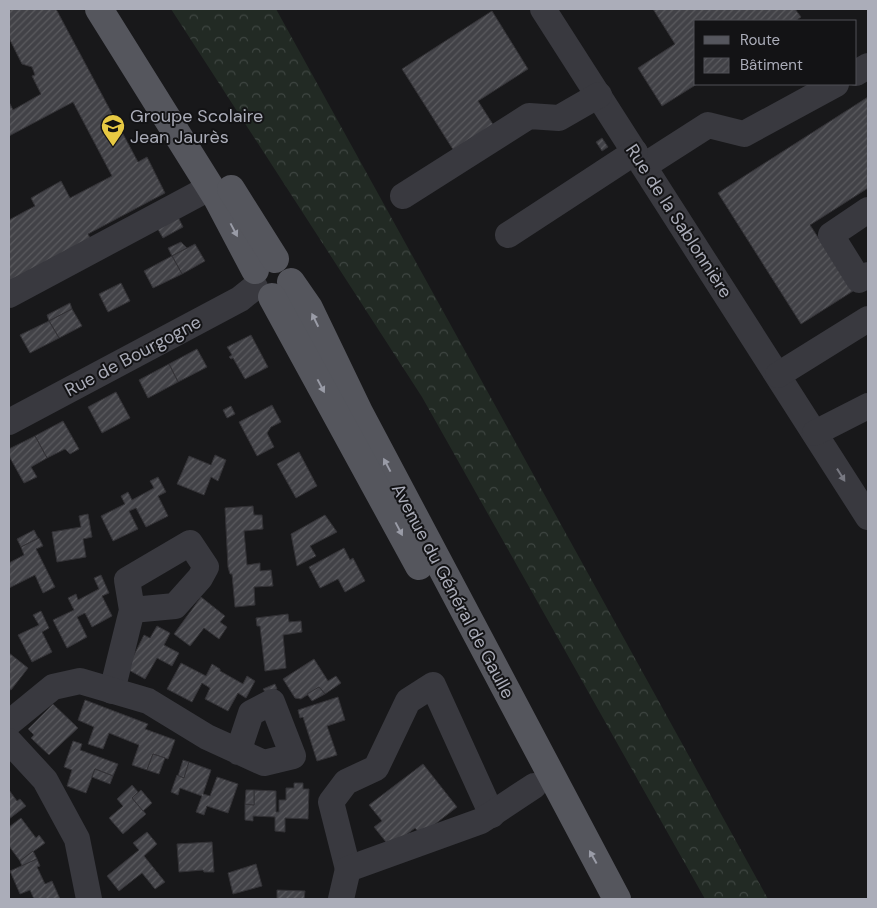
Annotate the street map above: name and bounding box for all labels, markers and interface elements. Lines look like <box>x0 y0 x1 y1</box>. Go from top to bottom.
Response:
legend <box>694 20 857 85</box>
text: Route <box>740 30 780 50</box>
text: Bâtiment <box>740 55 803 75</box>
place label: Groupe Scolaire Jean Jaurès <box>130 104 263 149</box>
school or university icon: Groupe Scolaire Jean Jaurès <box>100 113 126 147</box>
street label: Rue de la Sablonnière <box>620 139 738 303</box>
one-way arrow <box>230 222 238 237</box>
street label: Rue de Bourgogne <box>61 310 205 402</box>
one-way arrow <box>310 313 318 327</box>
one-way arrow <box>317 379 326 393</box>
one-way arrow <box>383 458 391 472</box>
one-way arrow <box>836 468 846 481</box>
street label: Avenue du Général de Gaulle <box>386 479 520 703</box>
one-way arrow <box>394 522 403 536</box>
one-way arrow <box>589 850 598 863</box>

